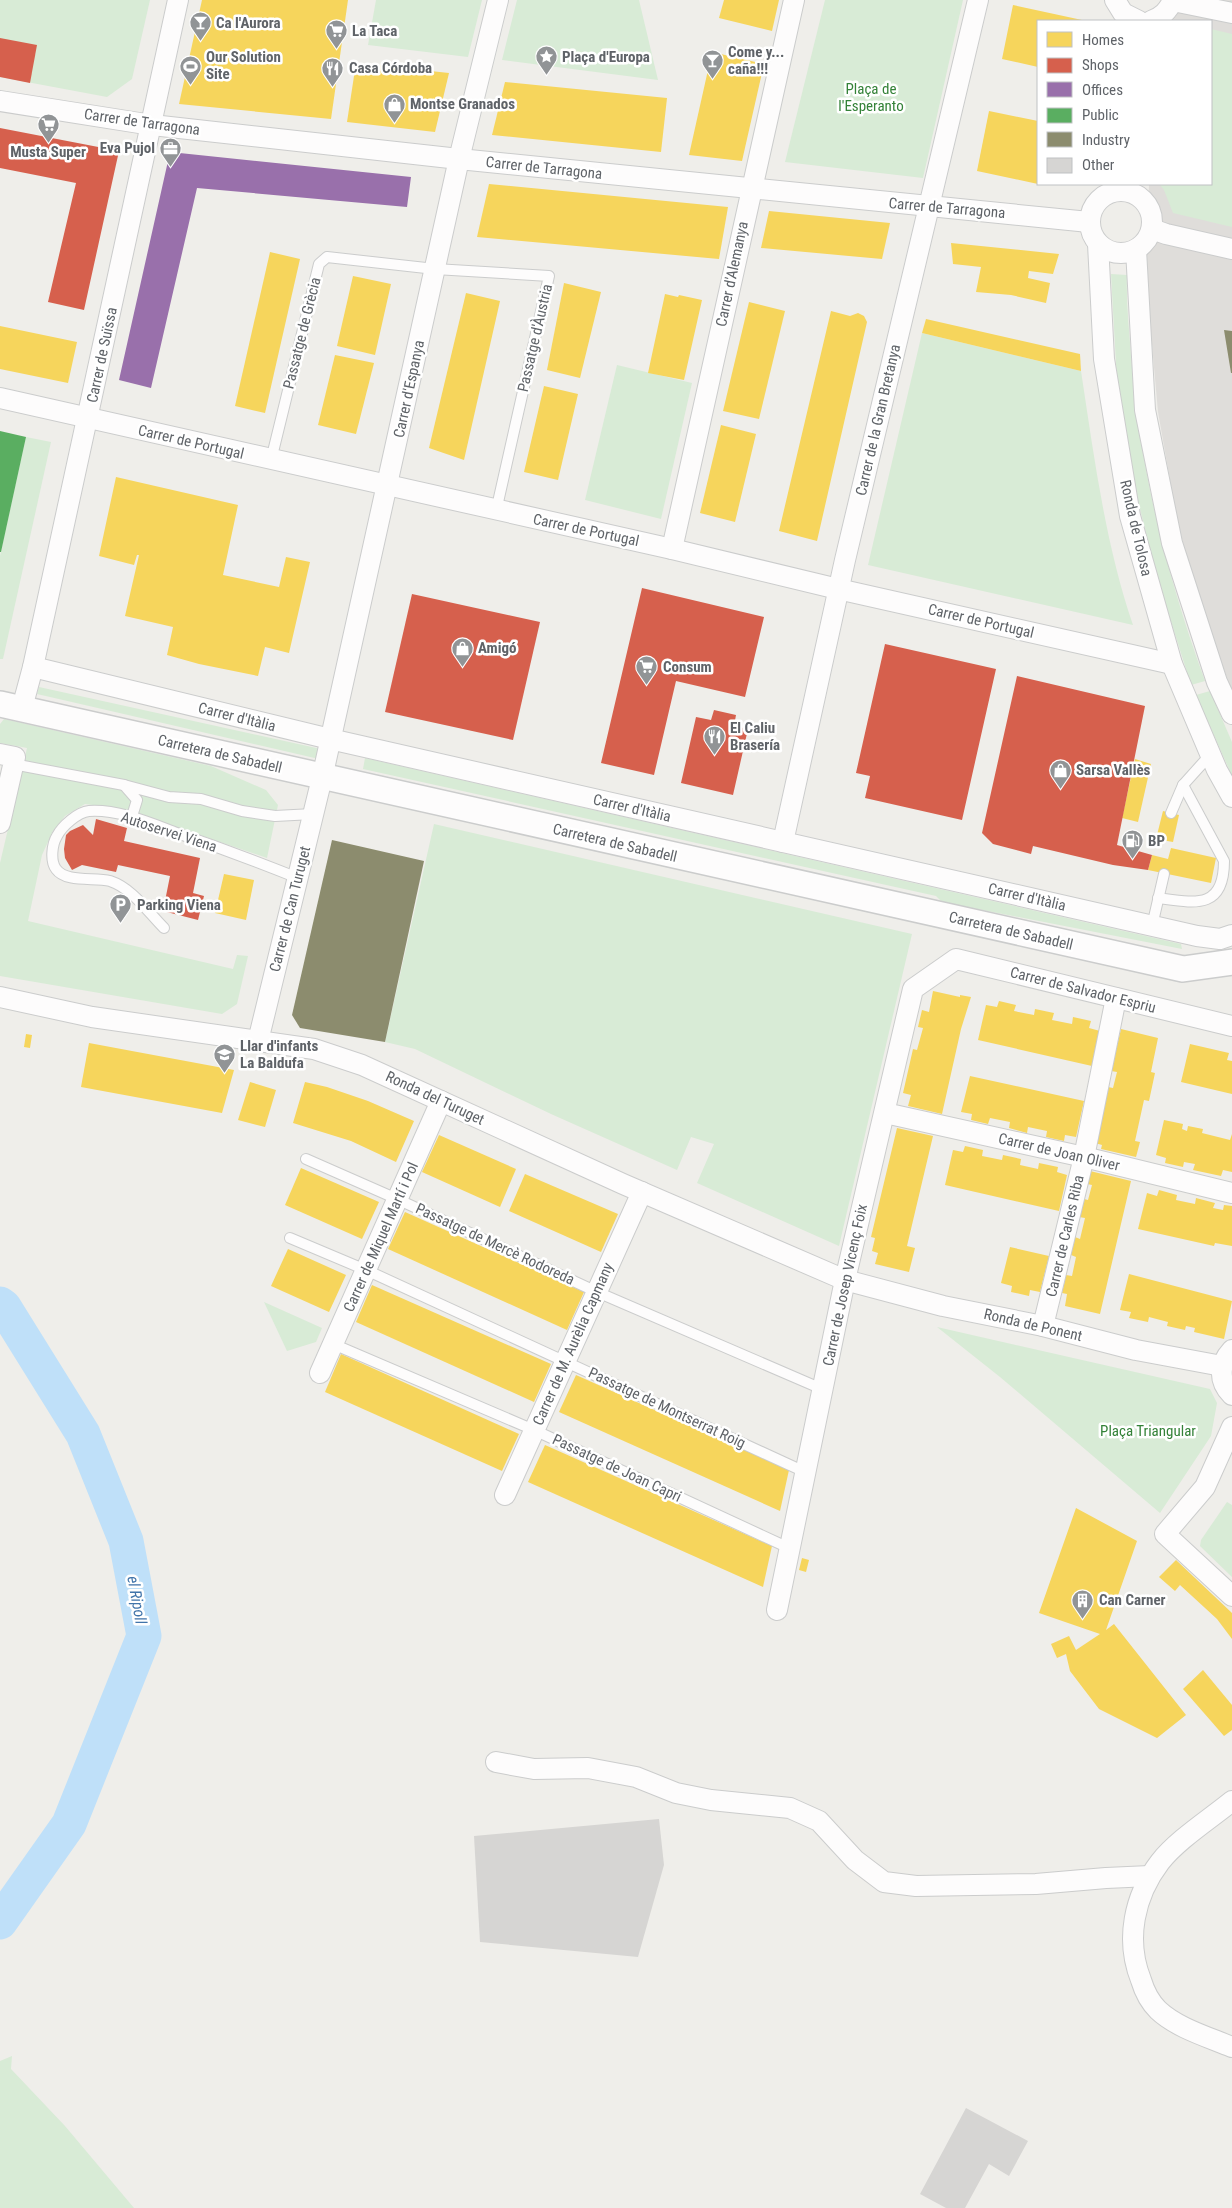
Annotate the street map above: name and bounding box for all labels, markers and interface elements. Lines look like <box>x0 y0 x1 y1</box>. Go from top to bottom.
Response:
bar icon: Ca l'Aurora <box>188 11 212 42</box>
place label: Ca l'Aurora <box>216 14 281 32</box>
supermarket icon: La Taca <box>324 19 348 50</box>
legend <box>1037 20 1212 185</box>
place label: La Taca <box>352 22 397 40</box>
text: Homes <box>1082 31 1124 49</box>
place label: Come y... caña!!! <box>728 43 784 78</box>
place icon: Plaça d'Europa <box>534 45 558 76</box>
place label: Our Solution Site <box>206 48 281 83</box>
place label: Plaça d'Europa <box>562 48 650 66</box>
bar icon: Come y... caña!!! <box>700 49 724 80</box>
sports icon: Our Solution Site <box>178 54 202 85</box>
restaurant icon: Casa Córdoba <box>321 56 345 87</box>
text: Shops <box>1082 56 1119 74</box>
place label: Casa Córdoba <box>349 59 432 77</box>
park label: Plaça de l'Esperanto <box>838 80 904 115</box>
text: Offices <box>1082 81 1123 99</box>
shop icon: Montse Granados <box>382 92 406 123</box>
place label: Montse Granados <box>410 95 515 113</box>
street label: Carrer de Tarragona <box>83 105 201 139</box>
text: Public <box>1082 106 1119 124</box>
supermarket icon: Musta Super <box>36 112 60 143</box>
text: Industry <box>1082 131 1130 149</box>
office icon: Eva Pujol <box>159 136 183 167</box>
place label: Eva Pujol <box>100 139 155 157</box>
place label: Musta Super <box>10 143 86 161</box>
street label: Carrer de Tarragona <box>485 153 603 183</box>
text: Other <box>1082 156 1115 174</box>
street label: Carrer de Tarragona <box>888 194 1006 222</box>
street label: Carrer d'Alemanya <box>712 220 752 328</box>
street label: Passatge de Grècia <box>279 275 325 391</box>
street label: Passatge d'Àustria <box>514 282 556 394</box>
street label: Carrer de Suïssa <box>83 306 121 404</box>
street label: Carrer d'Espanya <box>390 339 428 439</box>
street label: Carrer de la Gran Bretanya <box>852 343 904 497</box>
street label: Carrer de Portugal <box>136 421 246 463</box>
street label: Ronda de Tolosa <box>1116 478 1156 578</box>
street label: Carrer de Portugal <box>531 510 641 550</box>
street label: Carrer de Portugal <box>926 600 1036 642</box>
shop icon: Amigó <box>450 636 474 667</box>
place label: Amigó <box>478 639 517 657</box>
supermarket icon: Consum <box>635 655 659 686</box>
place label: Consum <box>663 658 712 676</box>
street label: Carrer d'Itàlia <box>196 699 278 735</box>
place label: El Caliu Brasería <box>730 719 780 754</box>
restaurant icon: El Caliu Brasería <box>702 725 726 756</box>
street label: Carretera de Sabadell <box>156 731 284 777</box>
shop icon: Sarsa Vallès <box>1048 758 1072 789</box>
place label: Sarsa Vallès <box>1076 761 1151 779</box>
street label: Carrer d'Itàlia <box>591 790 673 826</box>
street label: Autoservei Viena <box>119 808 219 856</box>
street label: Carretera de Sabadell <box>551 820 679 866</box>
fuel station icon: BP <box>1120 829 1144 860</box>
place label: BP <box>1148 832 1165 850</box>
street label: Carrer de Can Turuget <box>266 844 314 974</box>
street label: Carrer d'Itàlia <box>986 879 1068 915</box>
parking icon: Parking Viena <box>109 893 133 924</box>
place label: Parking Viena <box>137 896 221 914</box>
street label: Carretera de Sabadell <box>947 908 1075 954</box>
street label: Carrer de Salvador Espriu <box>1008 963 1158 1017</box>
place label: Llar d'infants La Baldufa <box>240 1037 318 1072</box>
school or university icon: Llar d'infants La Baldufa <box>212 1043 236 1074</box>
street label: Ronda del Turuget <box>383 1067 487 1129</box>
street label: Carrer de Joan Oliver <box>996 1129 1122 1175</box>
street label: Carrer de Miquel Martí i Pol <box>340 1159 422 1315</box>
street label: Carrer de Carles Riba <box>1042 1173 1088 1299</box>
street label: Passatge de Mercè Rodoreda <box>413 1199 577 1289</box>
street label: Carrer de Josep Vicenç Foix <box>819 1202 871 1368</box>
street label: Carrer de M. Aurèlia Capmany <box>529 1260 617 1428</box>
street label: Ronda de Ponent <box>982 1305 1084 1345</box>
street label: Passatge de Montserrat Roig <box>586 1364 748 1452</box>
park label: Plaça Triangular <box>1100 1422 1196 1440</box>
street label: Passatge de Joan Capri <box>550 1430 684 1506</box>
water label: el Ripoll <box>123 1574 151 1626</box>
building icon: Can Carner <box>1071 1588 1095 1619</box>
place label: Can Carner <box>1099 1591 1166 1609</box>

